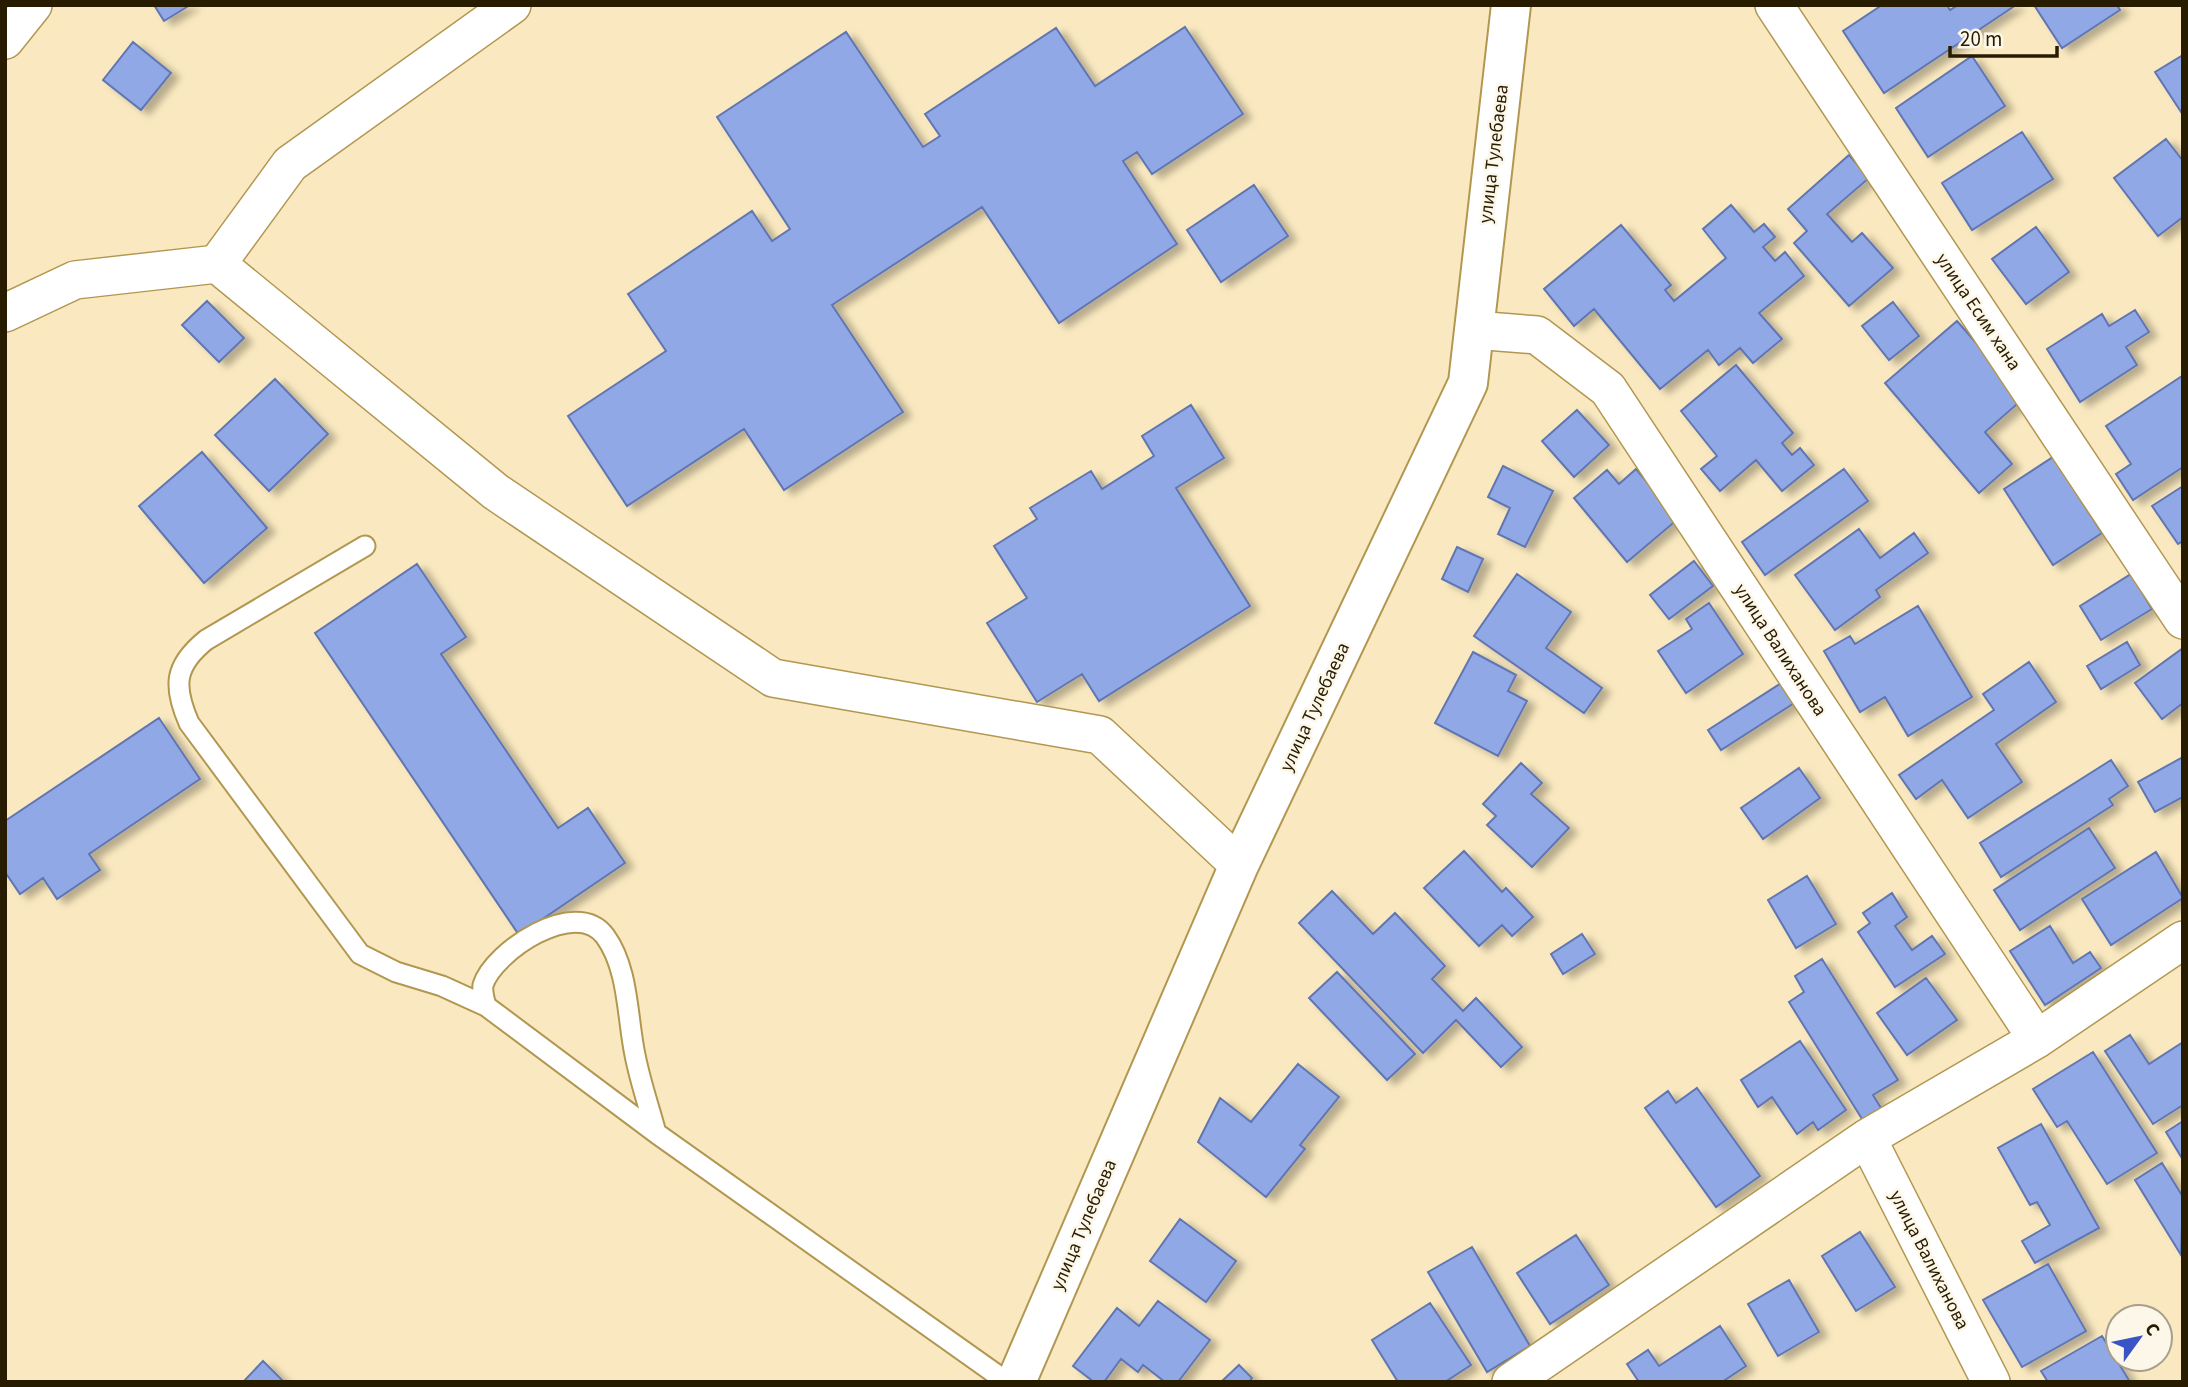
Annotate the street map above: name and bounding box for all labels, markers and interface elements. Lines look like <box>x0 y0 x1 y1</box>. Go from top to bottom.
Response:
scale bar <box>1950 14 2057 58</box>
text: 20 m <box>1960 24 2002 54</box>
street label: улица Тулебаева <box>1472 83 1516 225</box>
street label: улица Есим хана <box>1929 248 2027 376</box>
street label: улица Валиханова <box>1727 578 1833 722</box>
street label: улица Тулебаева <box>1273 638 1357 776</box>
street label: улица Тулебаева <box>1044 1155 1124 1295</box>
street label: улица Валиханова <box>1882 1186 1976 1334</box>
north arrow <box>2104 1303 2174 1373</box>
text: С <box>2138 1318 2166 1342</box>

